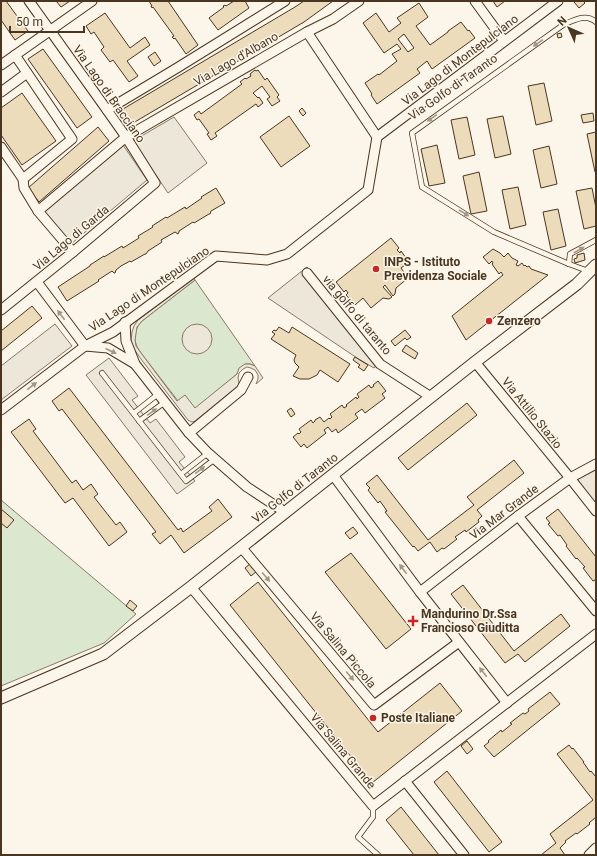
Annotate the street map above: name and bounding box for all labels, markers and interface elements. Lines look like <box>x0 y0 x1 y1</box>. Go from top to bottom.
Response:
scale bar <box>10 8 84 34</box>
north arrow <box>549 8 589 48</box>
street label: Via Lago di Montepulciano <box>399 12 521 108</box>
text: N <box>555 14 570 29</box>
text: 50 m <box>16 15 43 29</box>
street label: Via Lago d'Albano <box>191 29 281 89</box>
one-way arrow <box>532 39 543 47</box>
street label: Via Lago di Bracciano <box>70 43 148 145</box>
street label: Via Golfo di Taranto <box>406 51 500 123</box>
one-way arrow <box>427 114 437 122</box>
street label: Via Lago di Garda <box>30 202 112 274</box>
one-way arrow <box>458 210 470 217</box>
street label: Via Lago di Montepulciano <box>86 243 212 335</box>
one-way arrow <box>573 246 584 253</box>
place label: INPS - Istituto Previdenza Sociale <box>384 255 487 283</box>
marker: INPS - Istituto Previdenza Sociale <box>371 264 381 274</box>
street label: via golfo di taranto <box>320 272 394 358</box>
one-way arrow <box>57 310 66 321</box>
place label: Zenzero <box>497 314 541 328</box>
marker: Zenzero <box>484 316 494 326</box>
one-way arrow <box>106 348 118 354</box>
street label: Via Attilio Stazio <box>499 375 565 452</box>
one-way arrow <box>27 383 37 391</box>
one-way arrow <box>147 408 158 416</box>
street label: Via Golfo di Taranto <box>249 450 341 526</box>
one-way arrow <box>195 466 206 474</box>
street label: Via Mar Grande <box>467 482 541 542</box>
one-way arrow <box>399 564 408 575</box>
one-way arrow <box>262 571 271 582</box>
place label: Mandurino Dr.Ssa Francioso Giuditta <box>421 607 520 635</box>
street label: Via Salina Piccola <box>307 609 379 691</box>
marker: Mandurino Dr.Ssa Francioso Giuditta <box>408 616 418 626</box>
one-way arrow <box>478 667 487 678</box>
one-way arrow <box>345 671 354 682</box>
street label: Via Salina Grande <box>307 711 379 791</box>
place label: Poste Italiane <box>381 711 456 725</box>
marker: Poste Italiane <box>368 713 378 723</box>

